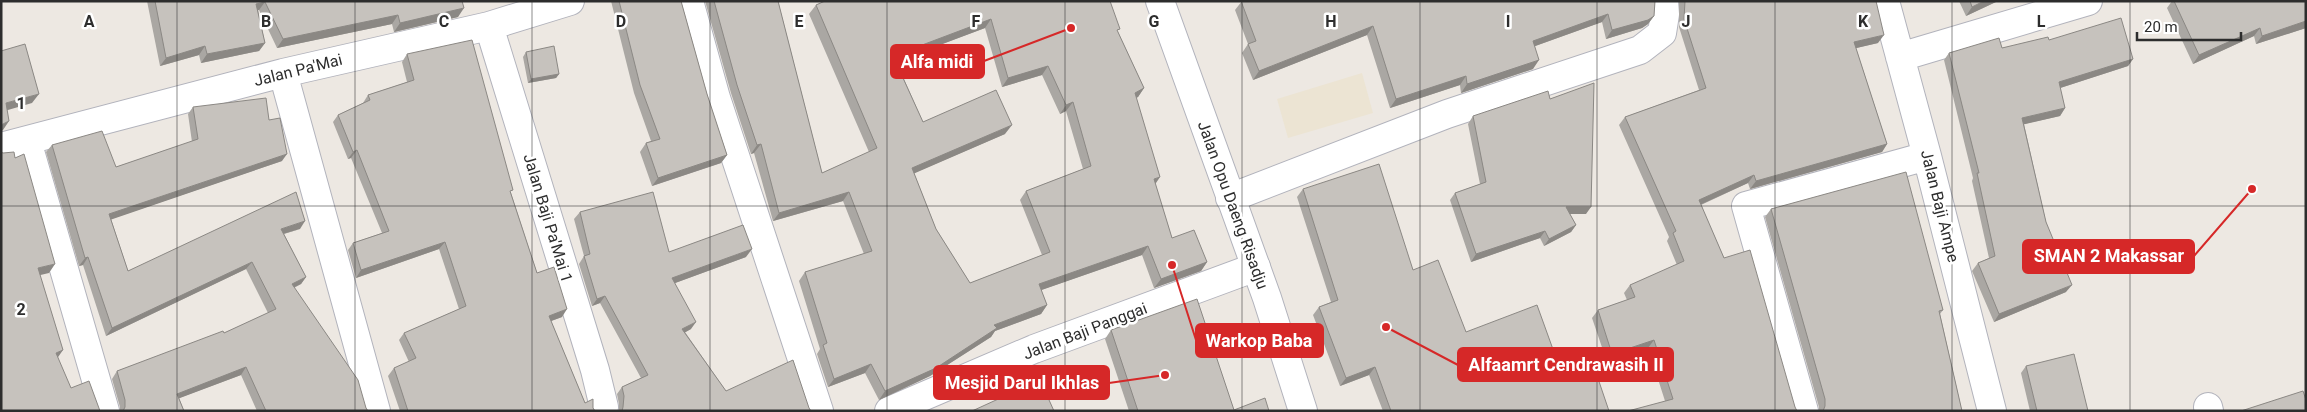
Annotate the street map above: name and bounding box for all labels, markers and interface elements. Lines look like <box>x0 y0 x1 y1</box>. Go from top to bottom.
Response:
scale bar <box>2137 10 2241 42</box>
text: A <box>84 12 95 31</box>
text: B <box>261 12 271 31</box>
text: C <box>439 12 449 31</box>
text: D <box>616 12 626 31</box>
text: E <box>795 12 804 31</box>
text: F <box>972 12 981 31</box>
text: G <box>1149 12 1160 31</box>
text: H <box>1325 12 1337 31</box>
text: I <box>1506 12 1510 31</box>
text: J <box>1682 12 1690 31</box>
text: K <box>1858 12 1869 31</box>
text: L <box>2037 12 2046 31</box>
text: 20 m <box>2144 18 2178 36</box>
callout: Alfa midi <box>891 45 984 78</box>
street label: Jalan Pa'Mai <box>252 50 344 90</box>
text: Alfa midi <box>901 51 973 72</box>
text: 1 <box>16 94 26 113</box>
street label: Jalan Opu Daeng Risadju <box>1194 118 1272 292</box>
street label: Jalan Baji Ampe <box>1917 148 1963 264</box>
street label: Jalan Baji Pa'Mai 1 <box>519 151 577 285</box>
callout: SMAN 2 Makassar <box>2023 240 2194 273</box>
text: SMAN 2 Makassar <box>2034 245 2185 266</box>
street label: Jalan Baji Panggai <box>1020 299 1150 363</box>
text: 2 <box>16 300 26 319</box>
callout: Warkop Baba <box>1196 324 1323 357</box>
text: Warkop Baba <box>1206 330 1313 351</box>
callout: Alfaamrt Cendrawasih II <box>1458 348 1673 381</box>
text: Alfaamrt Cendrawasih II <box>1468 354 1664 375</box>
callout: Mesjid Darul Ikhlas <box>934 366 1109 399</box>
text: Mesjid Darul Ikhlas <box>945 372 1099 393</box>

